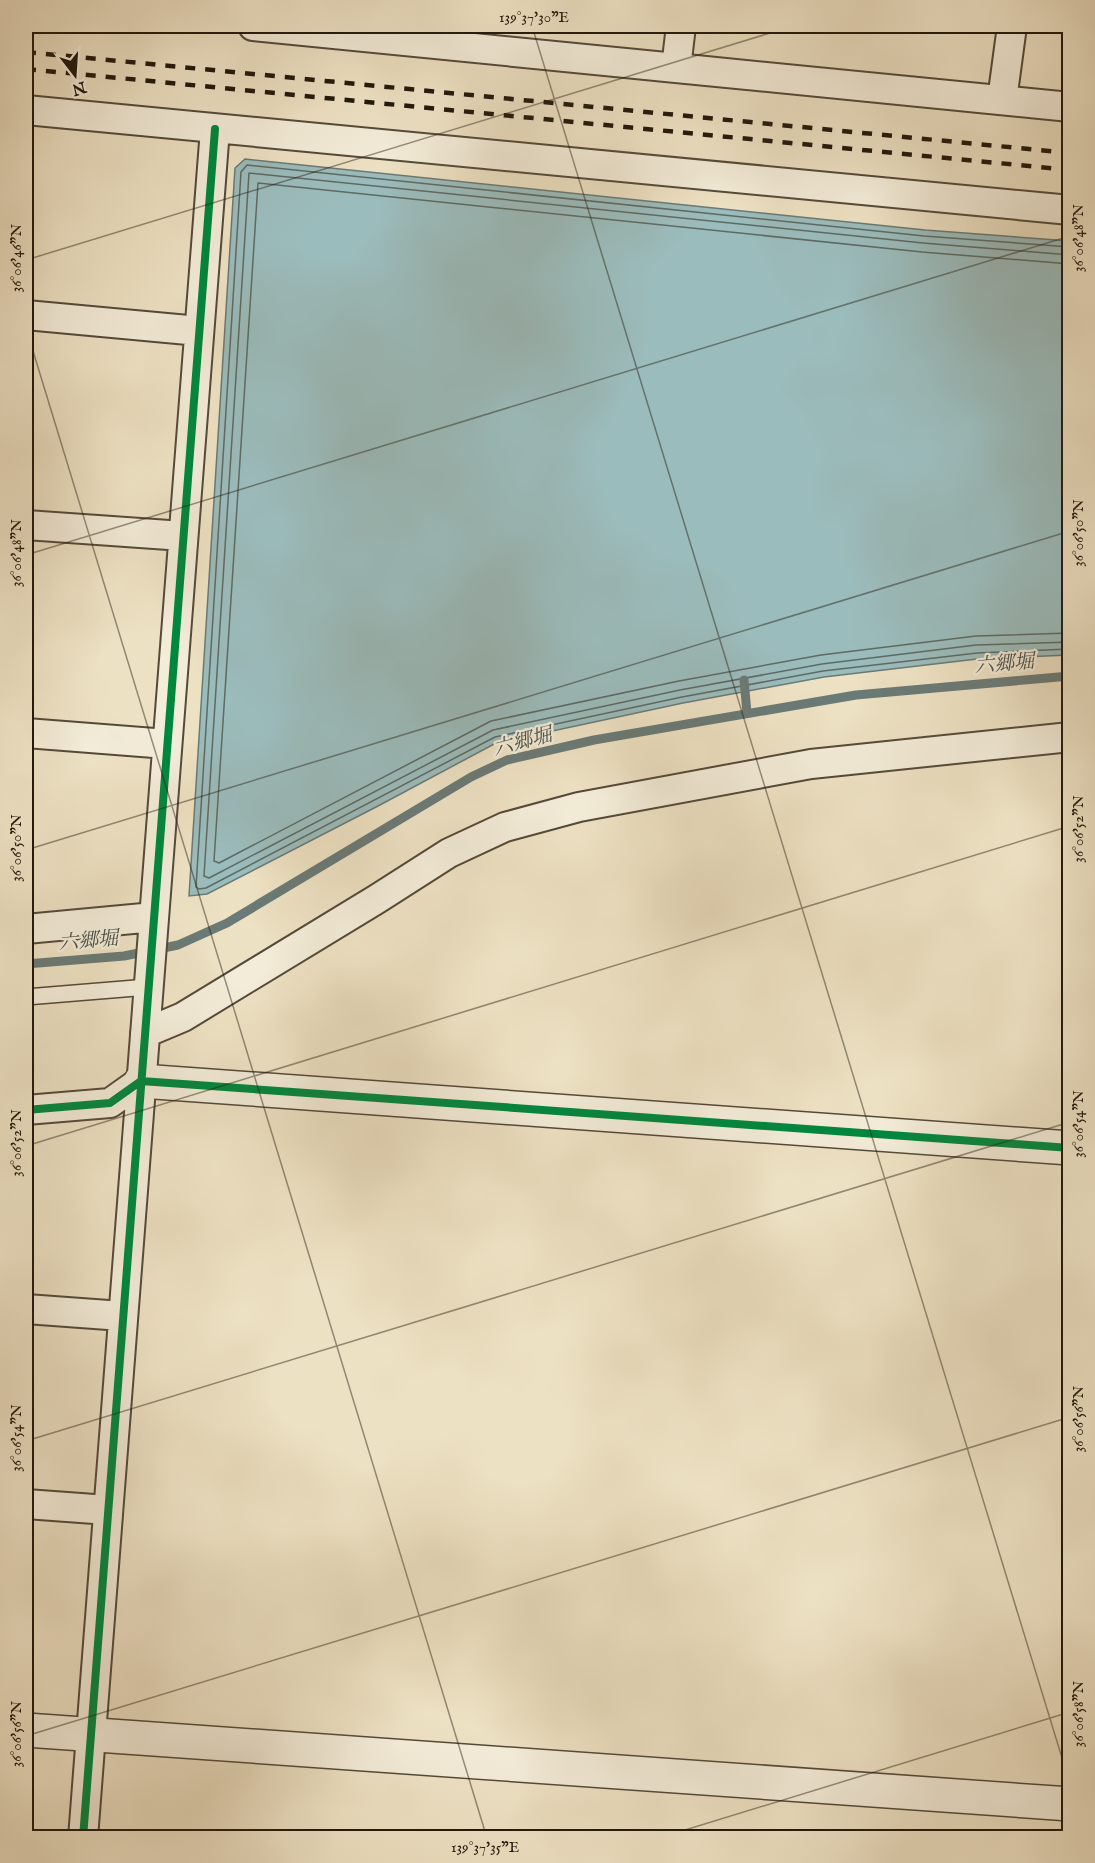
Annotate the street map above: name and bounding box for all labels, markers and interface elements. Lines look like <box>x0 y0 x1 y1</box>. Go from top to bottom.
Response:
text: 139°37'30"E <box>499 8 569 27</box>
north arrow <box>45 45 105 105</box>
text: N <box>69 76 89 99</box>
text: 36°06'48"N <box>1069 204 1088 272</box>
text: 36°06'46"N <box>7 224 26 292</box>
text: 36°06'50"N <box>1069 499 1088 567</box>
text: 36°06'48"N <box>7 519 26 587</box>
water label: 六郷堀 <box>973 649 1038 680</box>
water label: 六郷堀 <box>490 722 557 762</box>
text: 36°06'52"N <box>1069 795 1088 863</box>
text: 36°06'50"N <box>7 814 26 882</box>
water label: 六郷堀 <box>57 926 122 957</box>
text: 36°06'54"N <box>1069 1090 1088 1158</box>
text: 36°06'52"N <box>7 1109 26 1177</box>
text: 36°06'56"N <box>1069 1386 1088 1452</box>
text: 36°06'54"N <box>7 1404 26 1472</box>
text: 36°06'58"N <box>1069 1681 1088 1747</box>
text: 36°06'56"N <box>7 1701 26 1767</box>
text: 139°37'35"E <box>451 1838 519 1857</box>

